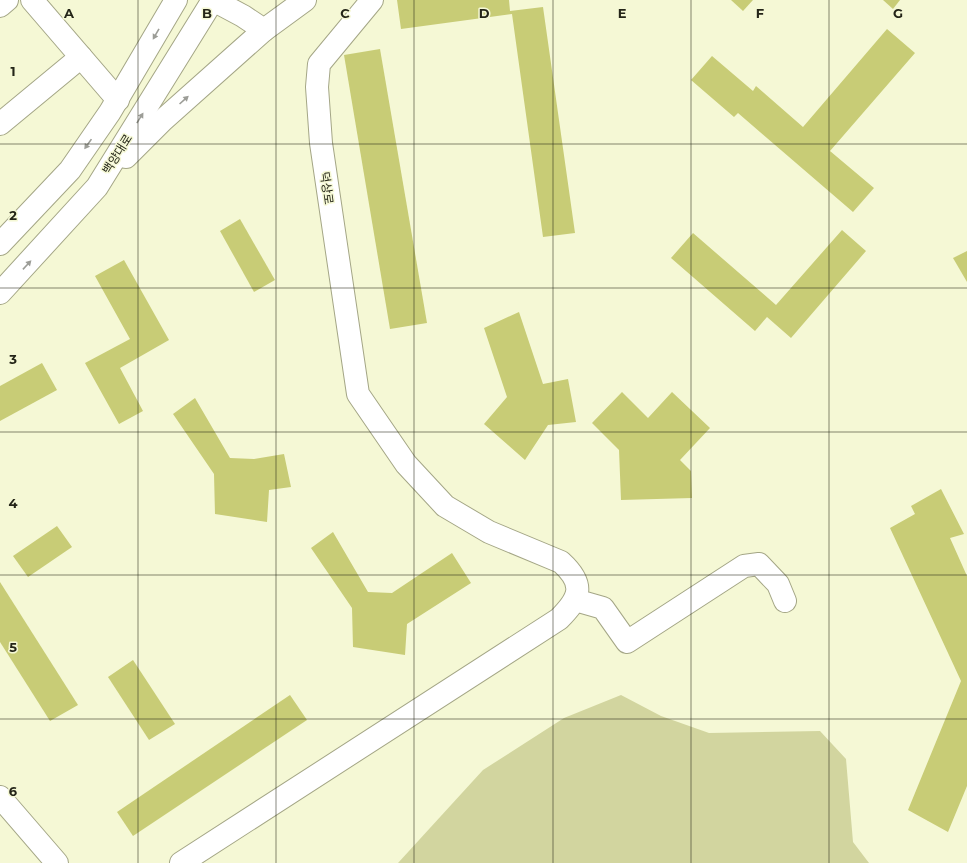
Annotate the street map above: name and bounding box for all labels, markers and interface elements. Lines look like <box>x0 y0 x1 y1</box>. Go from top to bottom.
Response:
text: A <box>63 5 75 21</box>
text: B <box>202 5 212 21</box>
text: C <box>340 5 350 21</box>
text: D <box>479 5 490 21</box>
text: E <box>618 5 627 21</box>
text: F <box>756 5 764 21</box>
text: G <box>893 5 903 21</box>
one-way arrow <box>153 28 160 40</box>
text: 1 <box>10 63 16 79</box>
one-way arrow <box>179 96 190 105</box>
one-way arrow <box>136 113 144 123</box>
street label: 백양대로 <box>99 131 135 177</box>
one-way arrow <box>84 139 92 149</box>
street label: 덕상로 <box>317 171 337 205</box>
text: 2 <box>9 207 17 223</box>
one-way arrow <box>22 260 32 270</box>
text: 3 <box>8 351 17 367</box>
text: 4 <box>9 495 18 511</box>
text: 5 <box>9 639 17 655</box>
text: 6 <box>9 783 18 799</box>

